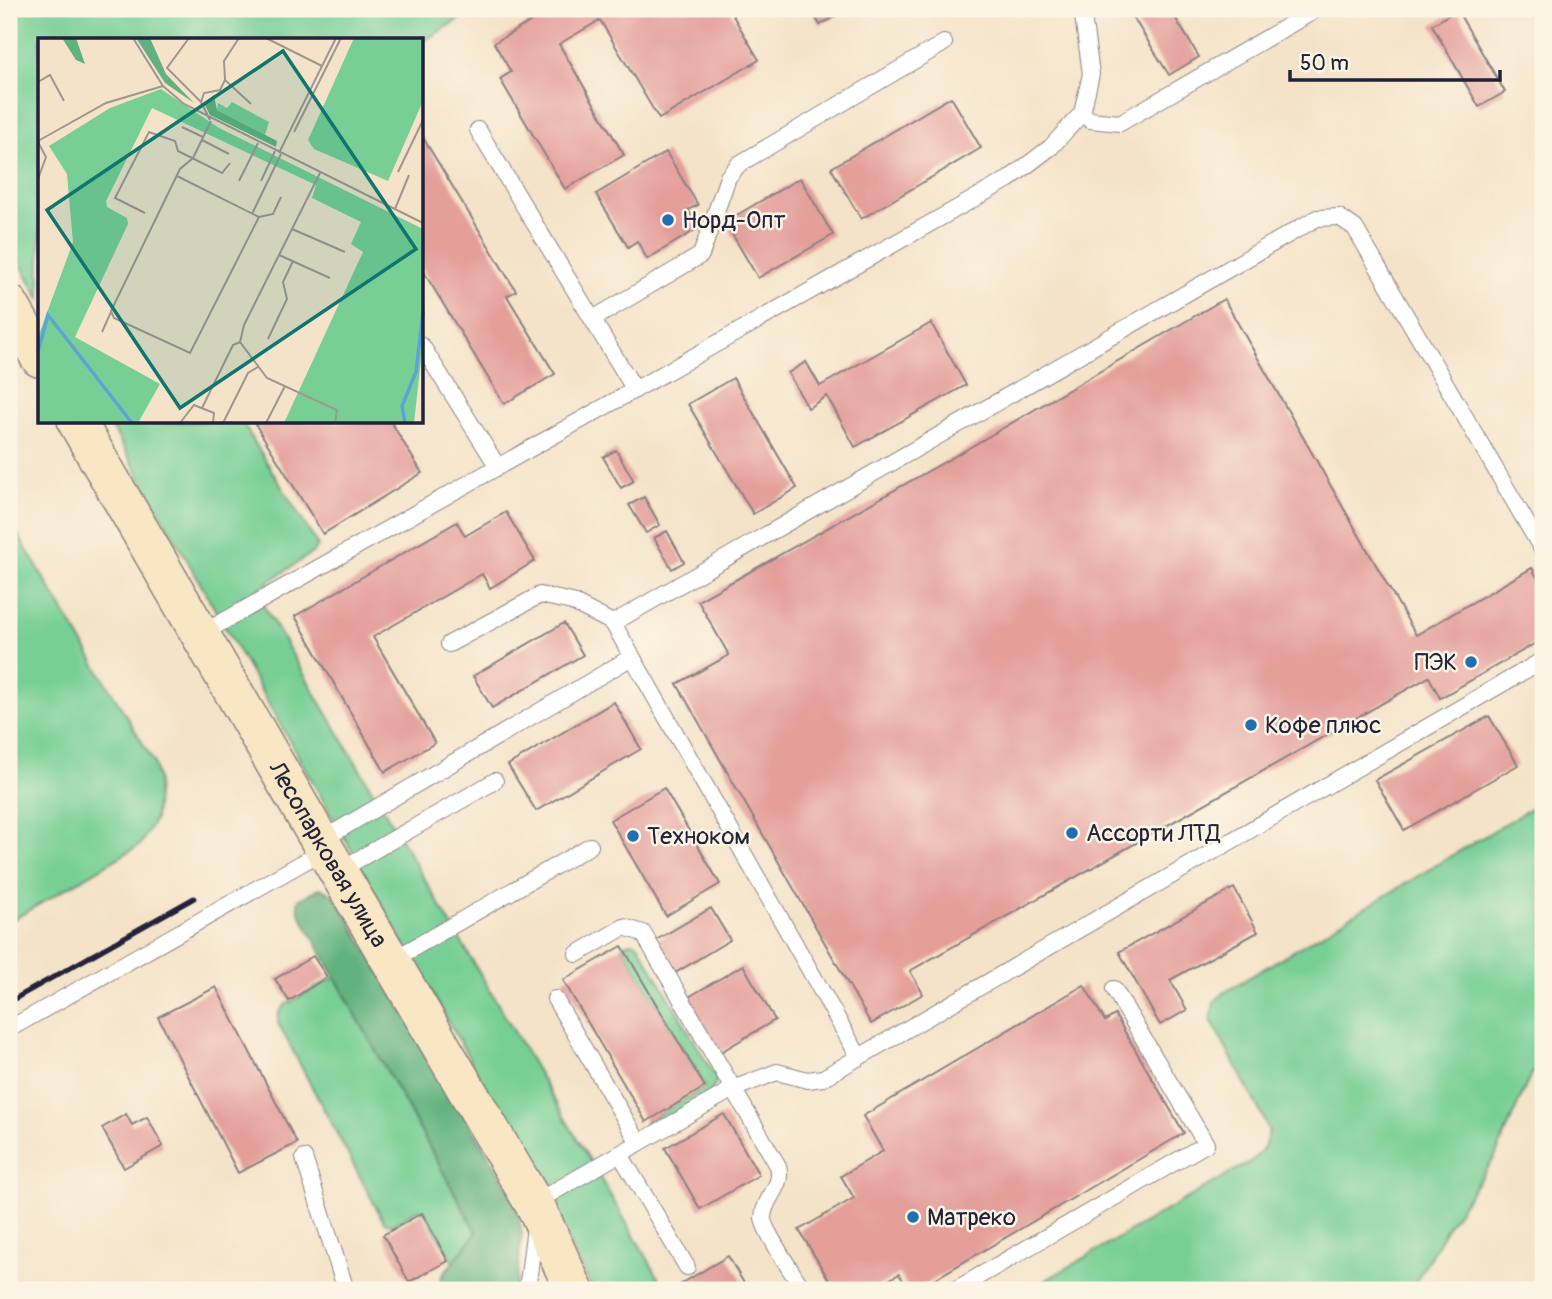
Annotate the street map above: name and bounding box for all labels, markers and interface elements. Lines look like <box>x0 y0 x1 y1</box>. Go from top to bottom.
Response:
inset map <box>38 38 424 424</box>
scale bar <box>1290 38 1500 82</box>
text: 50 m <box>1300 50 1349 77</box>
place label: Норд-Опт <box>682 206 786 235</box>
marker: Норд-Опт <box>660 212 676 228</box>
place label: ПЭК <box>1414 648 1457 677</box>
marker: ПЭК <box>1463 654 1479 670</box>
place label: Кофе плюс <box>1265 711 1381 740</box>
marker: Кофе плюс <box>1243 717 1259 733</box>
street label: Лесопарковая улица <box>262 756 393 953</box>
place label: Ассорти ЛТД <box>1086 819 1221 848</box>
place label: Техноком <box>647 822 750 851</box>
marker: Ассорти ЛТД <box>1064 825 1080 841</box>
marker: Техноком <box>625 828 641 844</box>
place label: Матреко <box>927 1203 1016 1232</box>
marker: Матреко <box>905 1209 921 1225</box>

